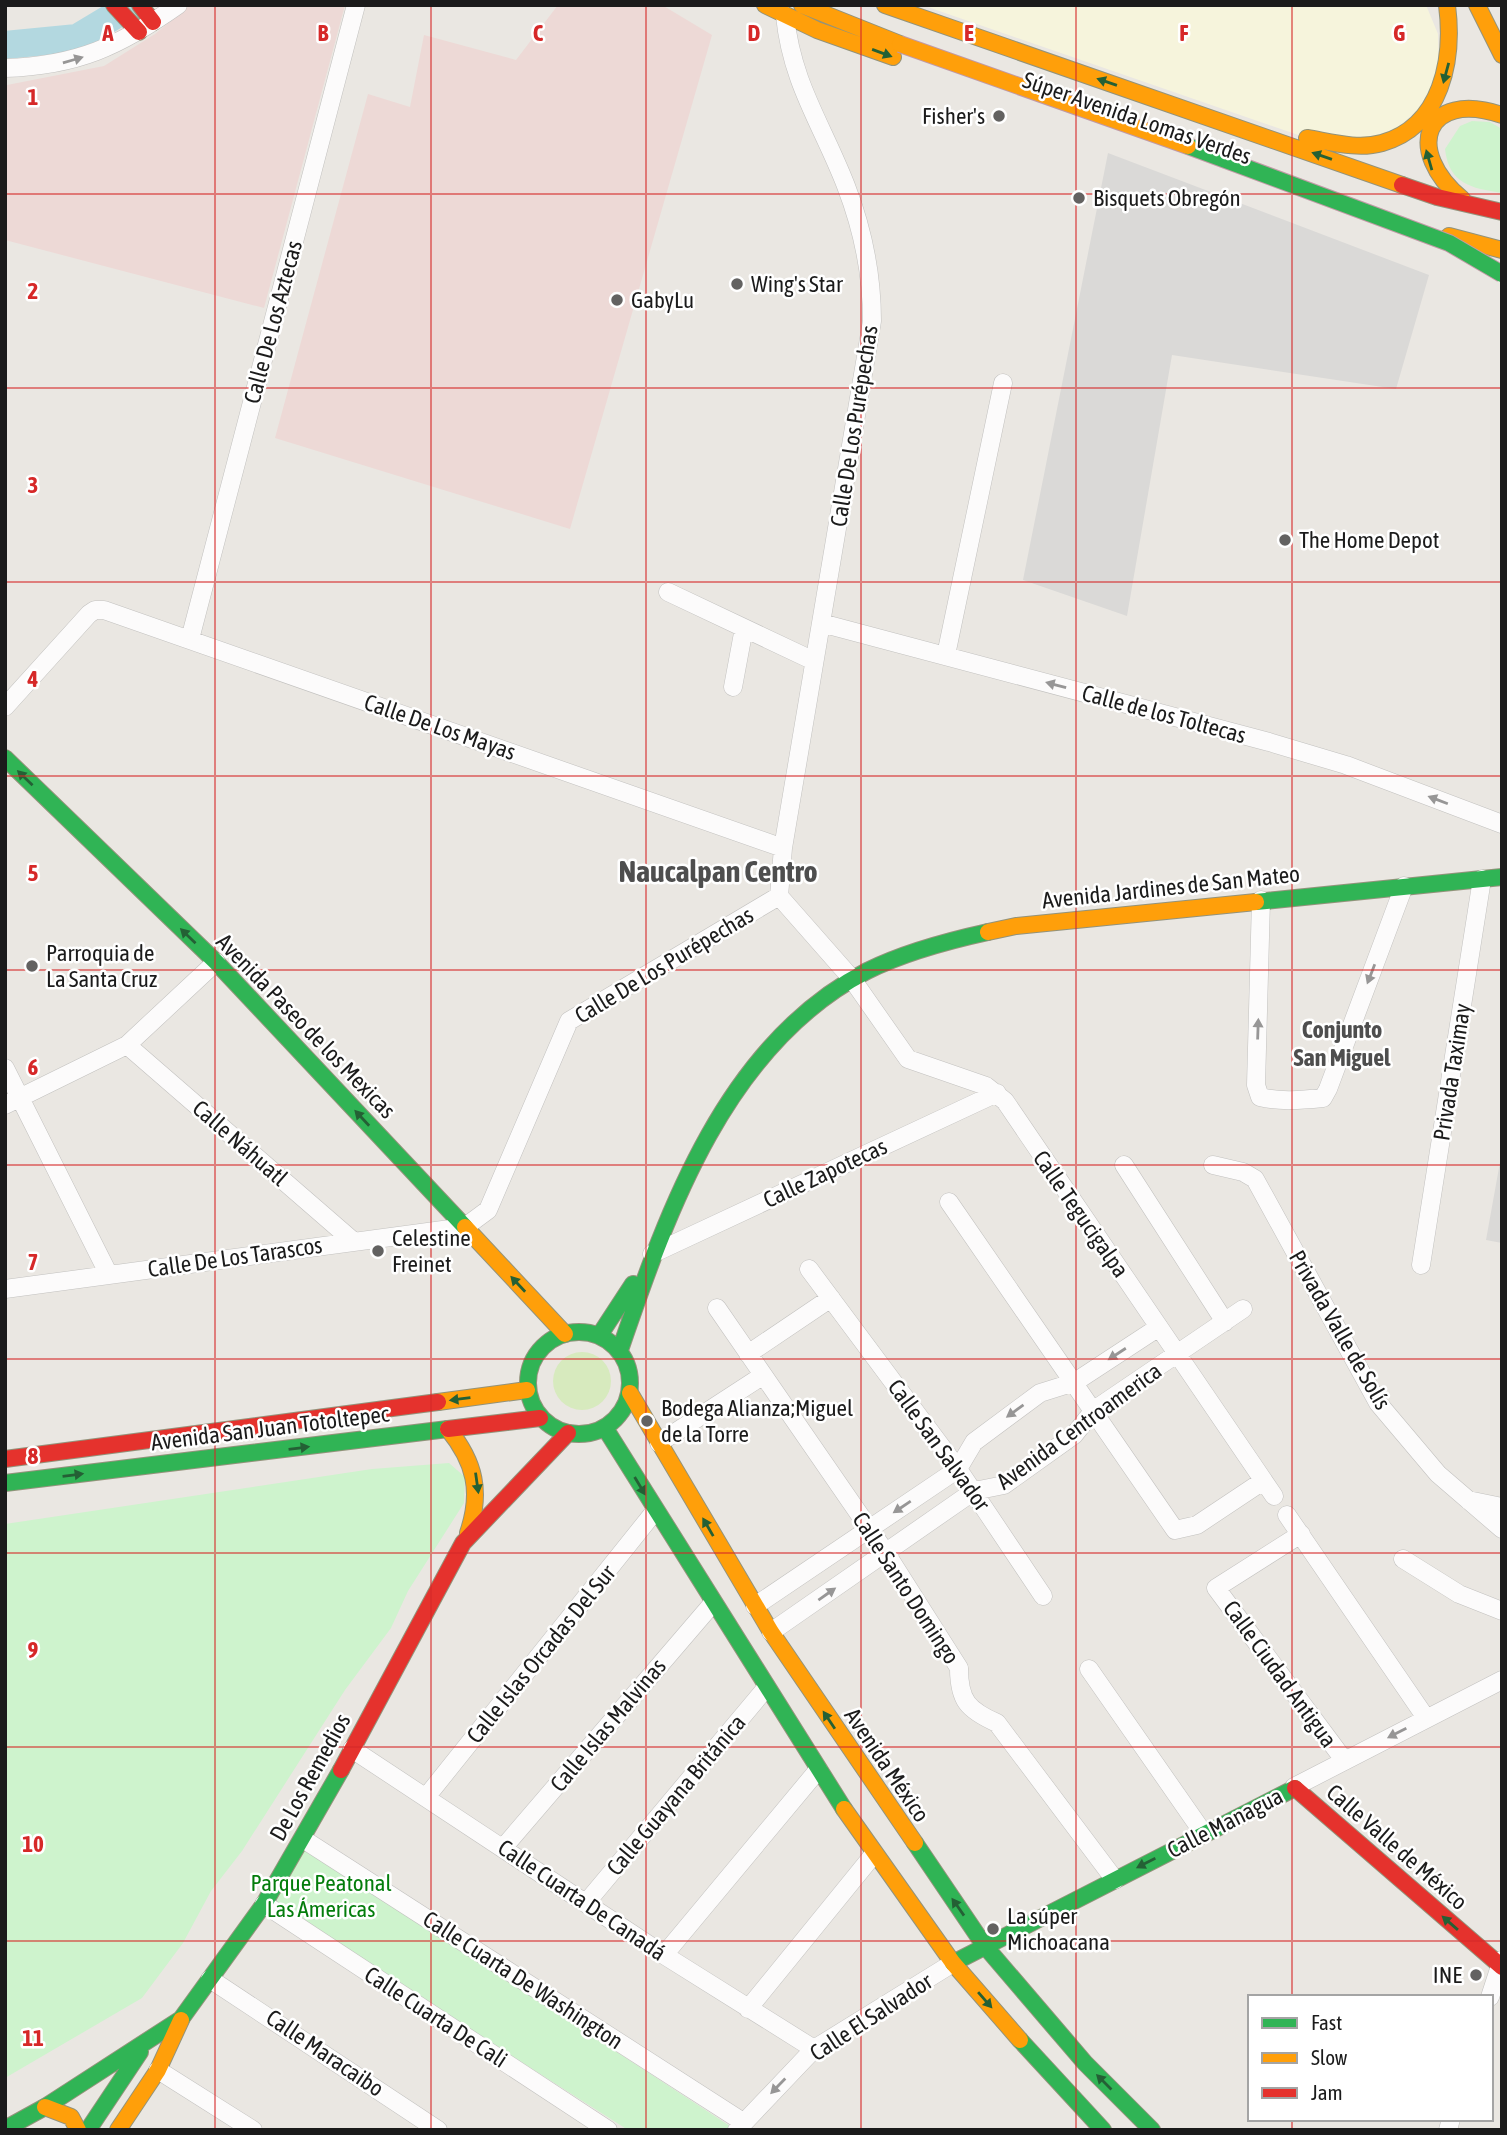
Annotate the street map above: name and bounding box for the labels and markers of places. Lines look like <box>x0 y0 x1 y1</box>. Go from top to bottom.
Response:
place label: Fisher's <box>922 103 985 129</box>
marker: Fisher's <box>991 108 1007 124</box>
place label: Bisquets Obregón <box>1093 185 1241 211</box>
marker: Bisquets Obregón <box>1071 190 1087 206</box>
place label: Wing's Star <box>751 271 844 297</box>
marker: Wing's Star <box>729 276 745 292</box>
place label: GabyLu <box>631 287 694 313</box>
marker: GabyLu <box>609 292 625 308</box>
place label: The Home Depot <box>1299 527 1439 553</box>
marker: The Home Depot <box>1277 532 1293 548</box>
place label: Parroquia de La Santa Cruz <box>46 940 157 992</box>
marker: Parroquia de La Santa Cruz <box>24 958 40 974</box>
place label: Celestine Freinet <box>392 1225 471 1277</box>
marker: Celestine Freinet <box>370 1243 386 1259</box>
place label: Bodega Alianza;Miguel de la Torre <box>661 1395 853 1447</box>
marker: Bodega Alianza;Miguel de la Torre <box>639 1413 655 1429</box>
place label: La súper Michoacana <box>1007 1903 1110 1955</box>
marker: La súper Michoacana <box>985 1921 1001 1937</box>
place label: INE <box>1433 1962 1462 1988</box>
marker: INE <box>1468 1967 1484 1983</box>

